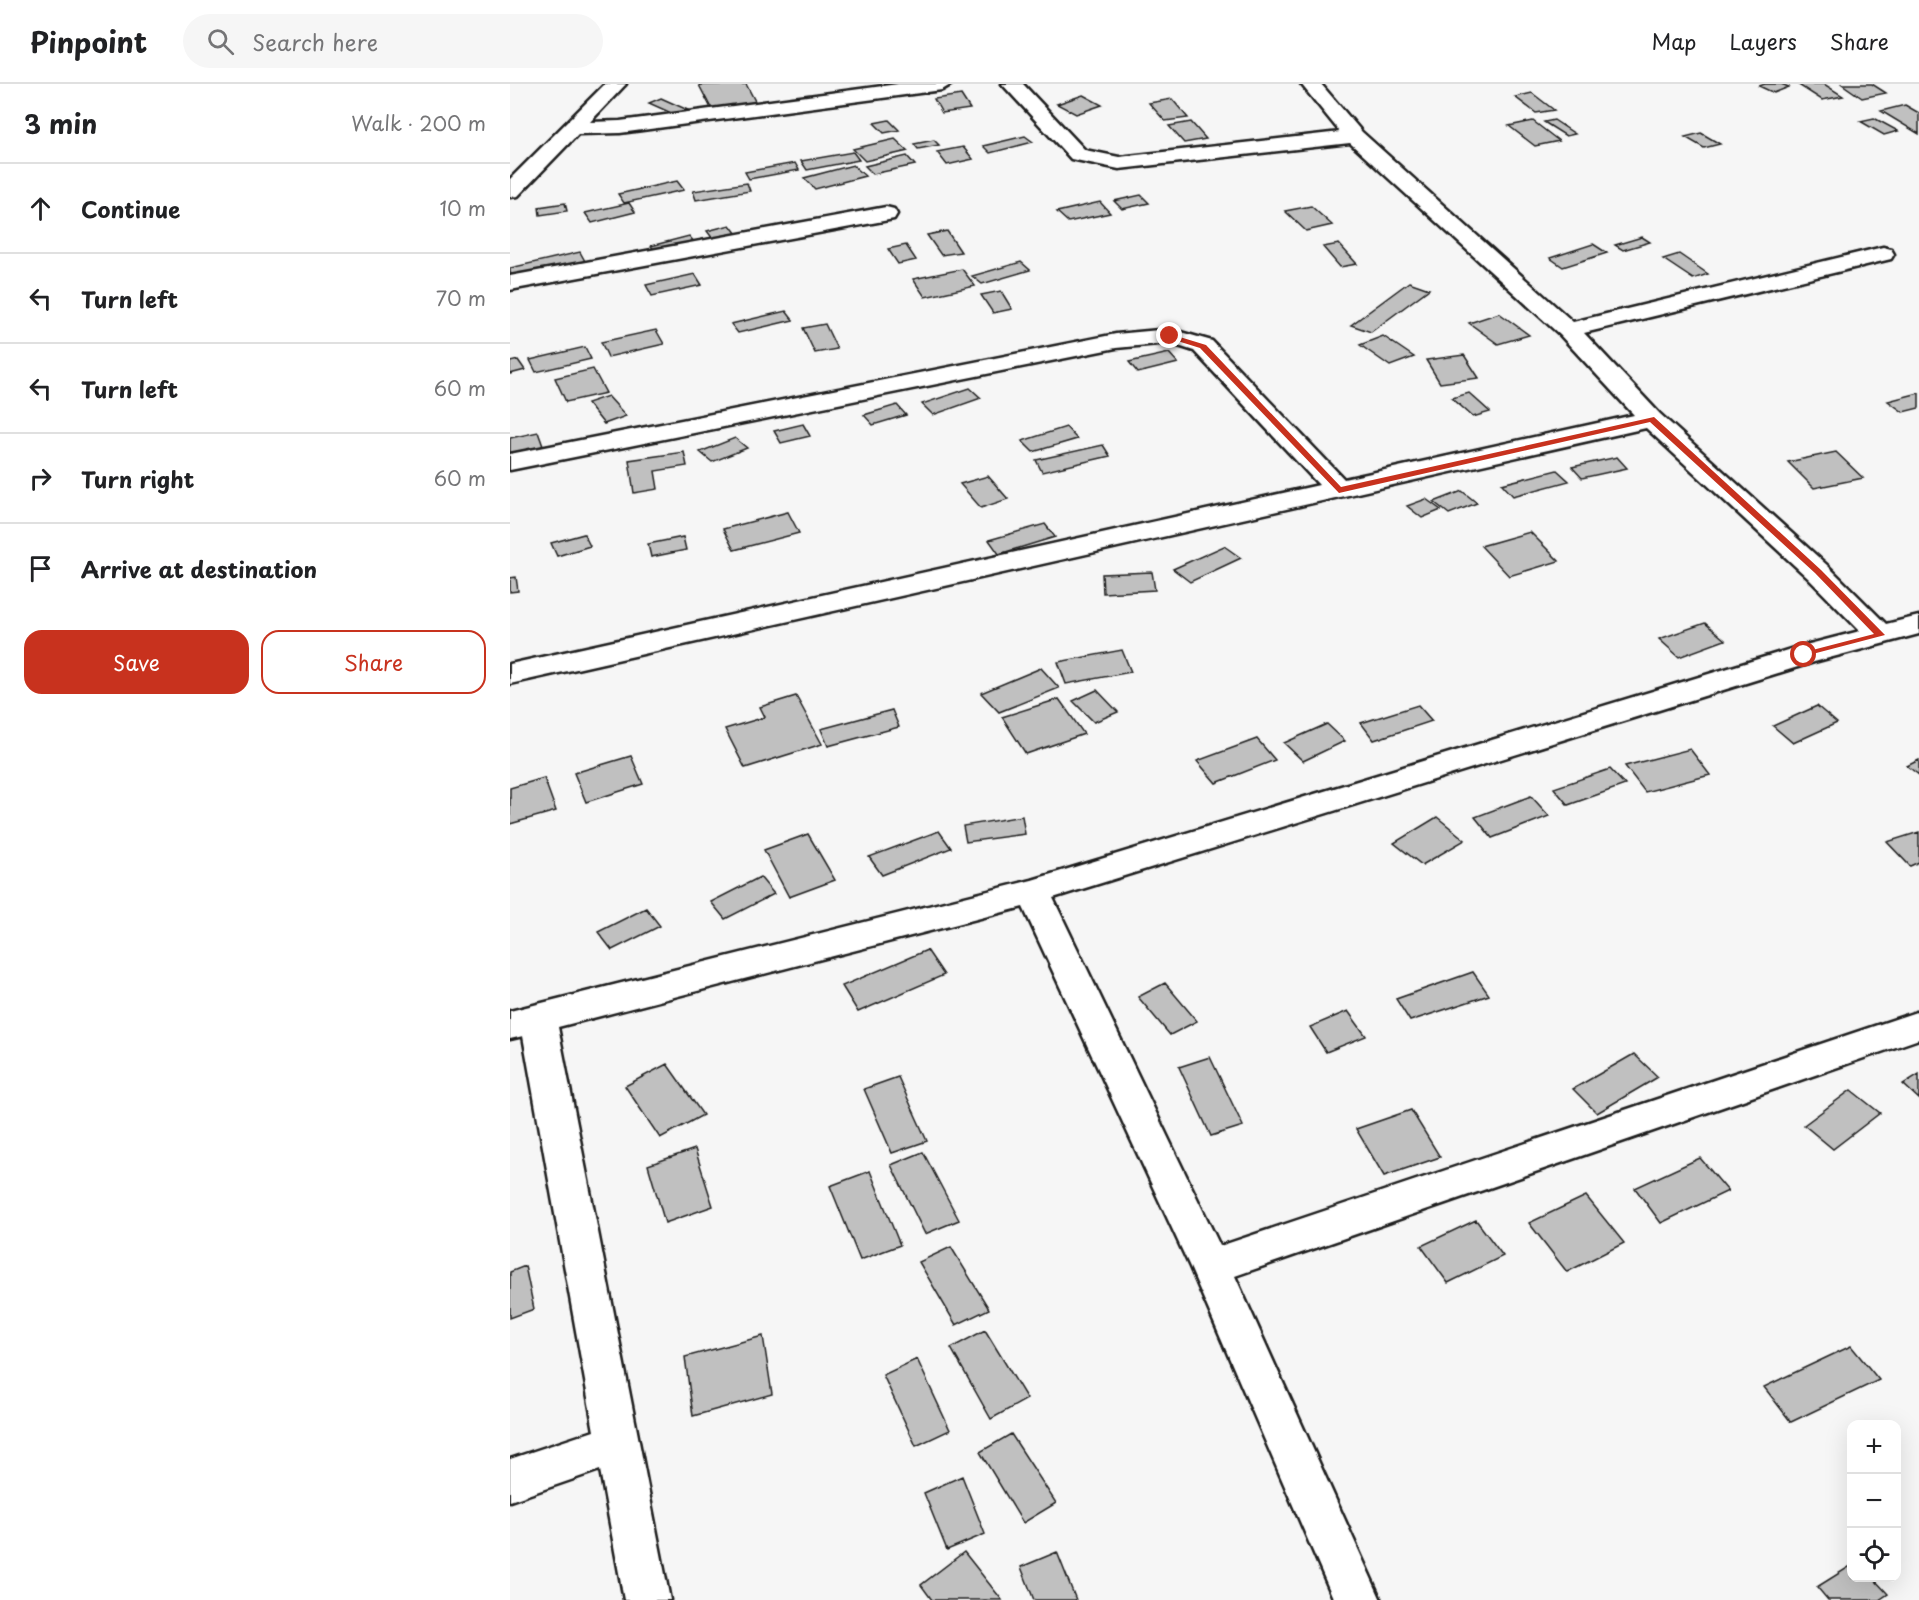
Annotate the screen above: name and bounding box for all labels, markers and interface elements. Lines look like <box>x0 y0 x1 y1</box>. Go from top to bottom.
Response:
search box <box>183 14 603 68</box>
text: Pinpoint <box>30 20 147 63</box>
icon: search <box>204 25 237 58</box>
text: Search here <box>252 25 378 58</box>
text: Map <box>1652 25 1696 57</box>
text: Layers <box>1729 25 1797 57</box>
text: Share <box>1830 25 1889 57</box>
text: 3 min <box>24 104 97 143</box>
text: Walk · 200 m <box>351 108 486 138</box>
icon: ahead <box>24 192 57 225</box>
text: Continue <box>81 192 180 225</box>
text: 10 m <box>439 193 486 223</box>
icon: left <box>24 282 57 315</box>
text: Turn left <box>81 282 178 315</box>
text: 70 m <box>436 283 486 313</box>
route end <box>1156 322 1182 348</box>
icon: left <box>24 372 57 405</box>
text: Turn left <box>81 372 178 405</box>
text: 60 m <box>434 373 486 403</box>
icon: right <box>24 462 57 495</box>
text: Turn right <box>81 462 194 495</box>
text: 60 m <box>434 463 486 493</box>
icon: arrive <box>24 552 57 585</box>
text: Arrive at destination <box>81 552 317 585</box>
button: Save <box>24 630 249 694</box>
button: Share <box>261 630 486 694</box>
route start <box>1790 641 1816 667</box>
map controls <box>1847 1420 1901 1582</box>
button: + <box>1847 1420 1901 1474</box>
button: − <box>1847 1474 1901 1528</box>
button: locate <box>1847 1528 1901 1582</box>

